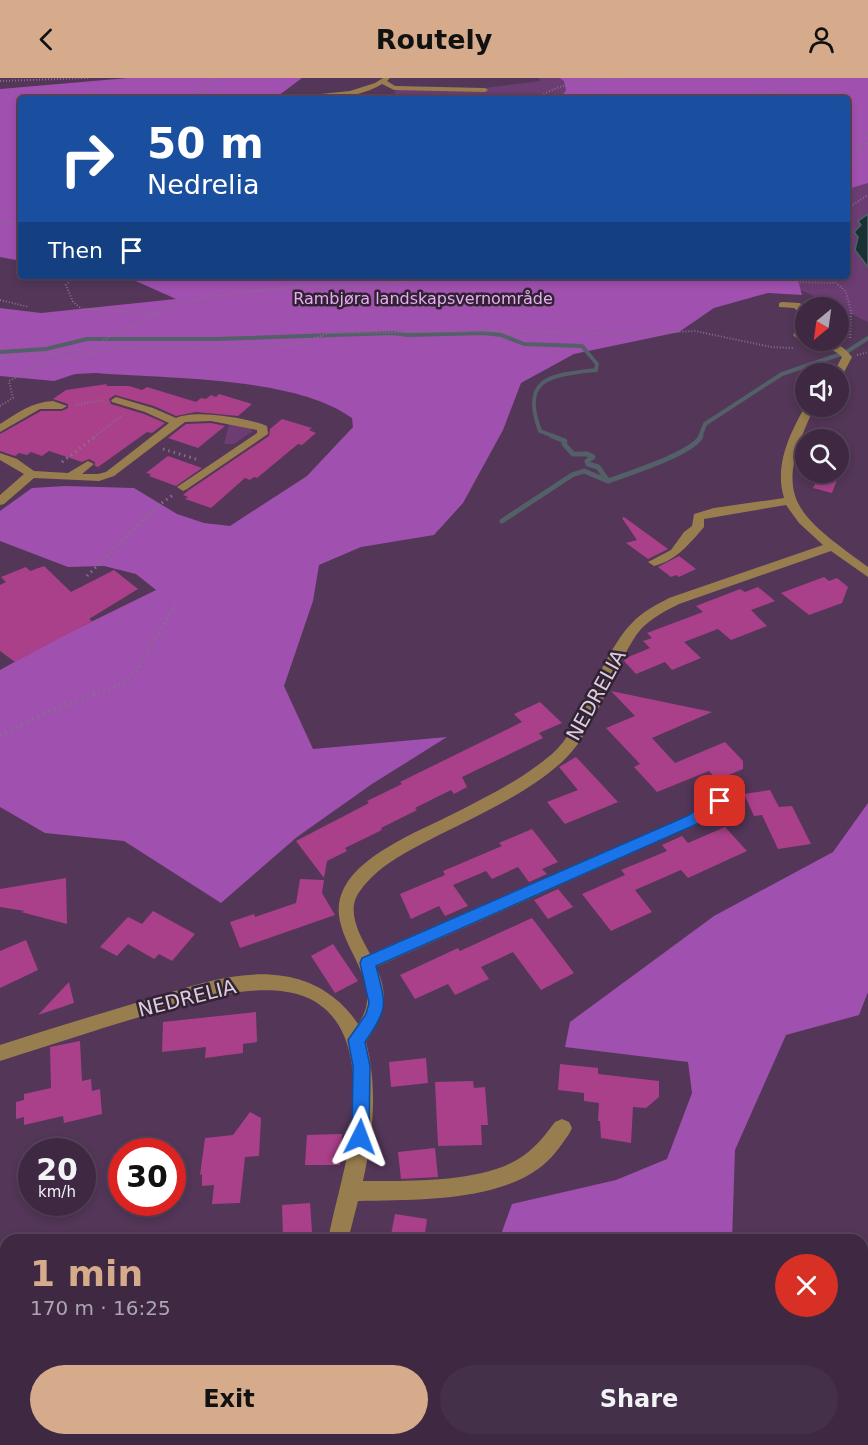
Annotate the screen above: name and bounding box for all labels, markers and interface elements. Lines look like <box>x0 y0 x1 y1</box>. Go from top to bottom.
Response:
icon: back <box>30 23 63 56</box>
icon: person <box>805 23 838 56</box>
text: Routely <box>376 24 492 55</box>
text: 50 m <box>147 119 264 168</box>
icon: right <box>48 120 126 198</box>
text: Nedrelia <box>147 169 260 200</box>
icon: arrive <box>115 234 148 267</box>
text: Then <box>48 238 103 263</box>
park label: Rambjøra landskapsvernområde <box>293 289 553 308</box>
north arrow <box>795 297 849 351</box>
map controls <box>795 297 849 483</box>
button: sound <box>795 363 849 417</box>
button: search <box>795 429 849 483</box>
street label: NEDRELIA <box>561 645 631 745</box>
pin <box>694 775 745 826</box>
icon: arrive <box>703 784 736 817</box>
street label: NEDRELIA <box>135 974 239 1022</box>
position arrow <box>328 1105 392 1169</box>
speed limit sign: 30 <box>108 1138 186 1216</box>
text: 20 <box>36 1152 78 1187</box>
text: km/h <box>38 1183 76 1201</box>
text: 1 min <box>30 1253 143 1294</box>
button: close <box>775 1254 838 1317</box>
text: 170 m · 16:25 <box>30 1296 171 1320</box>
button: Exit <box>30 1365 428 1434</box>
button: Share <box>440 1365 838 1434</box>

